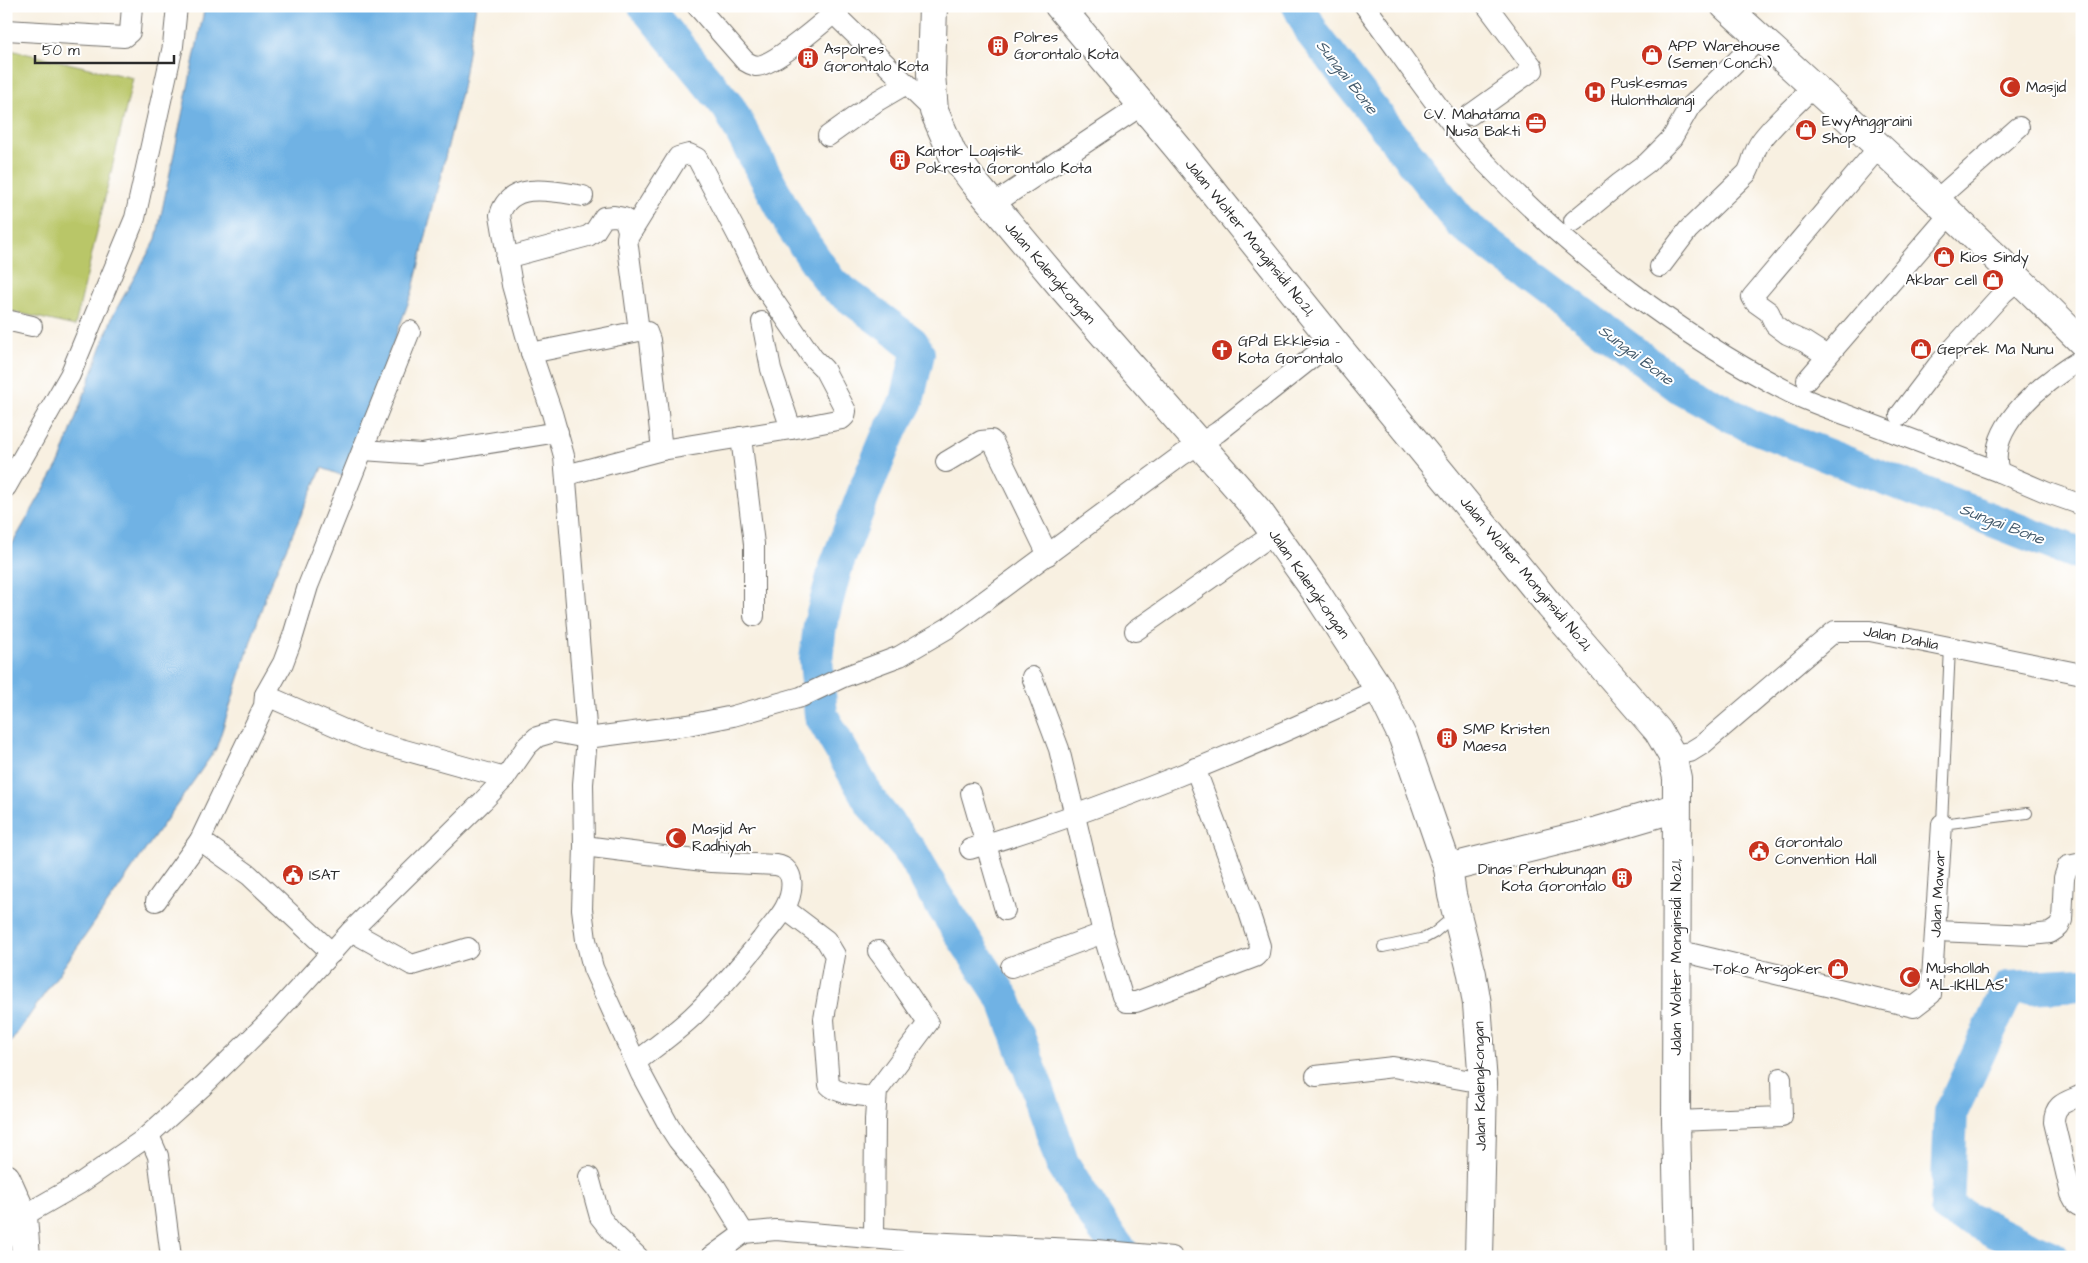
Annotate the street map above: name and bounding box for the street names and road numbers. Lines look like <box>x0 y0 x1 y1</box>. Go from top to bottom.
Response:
street label: Jalan Wolter Monginsidi No.21, <box>1179 155 1320 322</box>
street label: Jalan Kalengkongan <box>999 217 1101 330</box>
street label: Jalan Wolter Monginsidi No.21, <box>1454 492 1597 657</box>
street label: Jalan Kalengkongan <box>1262 525 1355 644</box>
street label: Jalan Dahlia <box>1862 620 1941 656</box>
street label: Jalan Mawar <box>1925 850 1951 938</box>
street label: Jalan Wolter Monginsidi No.21, <box>1666 858 1688 1056</box>
street label: Jalan Kalengkongan <box>1468 1021 1493 1151</box>

